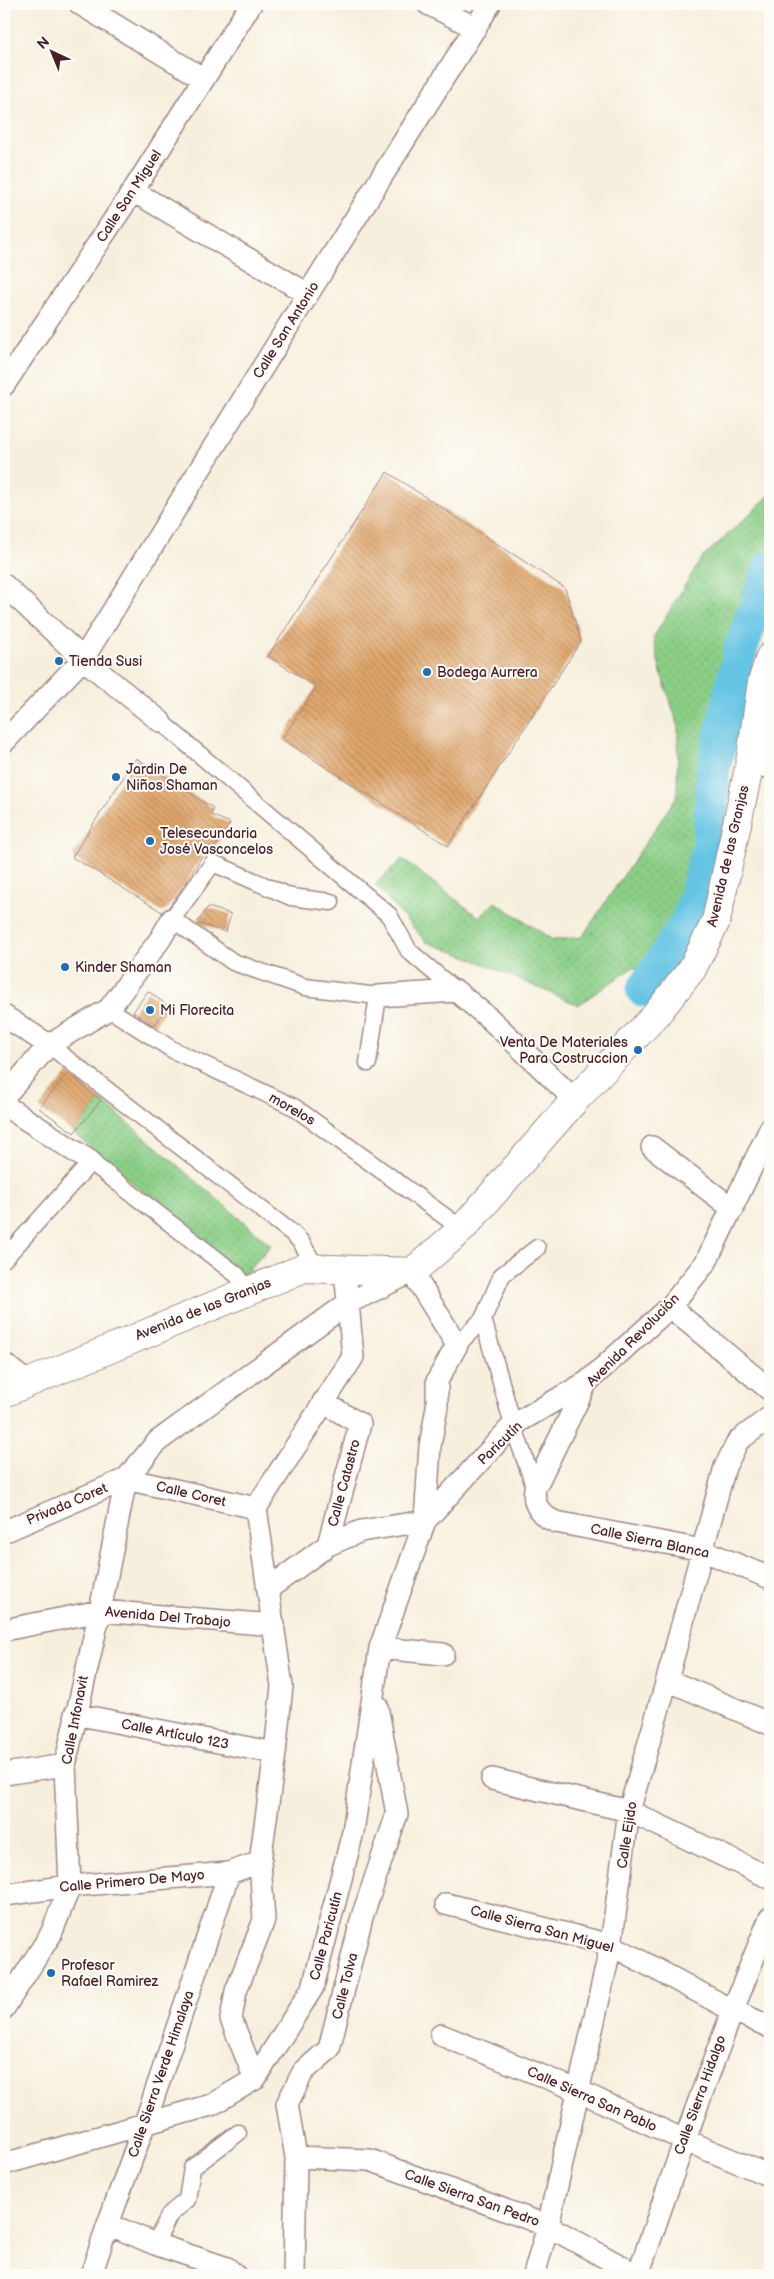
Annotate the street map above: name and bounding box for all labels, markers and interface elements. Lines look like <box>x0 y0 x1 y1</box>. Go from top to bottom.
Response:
north arrow <box>28 28 78 78</box>
text: N <box>34 33 53 53</box>
street label: Calle San Miguel <box>93 147 165 245</box>
street label: Calle San Antonio <box>249 278 323 382</box>
place label: Tienda Susi <box>69 653 142 670</box>
marker: Tienda Susi <box>53 655 65 667</box>
place label: Bodega Aurrera <box>437 664 538 681</box>
marker: Bodega Aurrera <box>421 666 433 678</box>
place label: Jardin De Niños Shaman <box>126 761 218 794</box>
marker: Jardin De Niños Shaman <box>110 771 122 783</box>
street label: Avenida de las Granjas <box>703 783 753 929</box>
place label: Telesecundaria José Vasconcelos <box>160 825 273 858</box>
marker: Telesecundaria José Vasconcelos <box>144 835 156 847</box>
place label: Kinder Shaman <box>75 959 172 976</box>
marker: Kinder Shaman <box>59 961 71 973</box>
place label: Mi Florecita <box>160 1002 234 1019</box>
marker: Mi Florecita <box>144 1004 156 1016</box>
place label: Venta De Materiales Para Costruccion <box>500 1034 628 1067</box>
marker: Venta De Materiales Para Costruccion <box>632 1044 644 1056</box>
street label: morelos <box>266 1089 318 1129</box>
street label: Avenida de las Granjas <box>133 1274 273 1344</box>
street label: Avenida Revolución <box>583 1290 683 1390</box>
street label: Paricutín <box>474 1418 526 1468</box>
street label: Calle Catastro <box>324 1437 364 1529</box>
street label: Calle Coret <box>154 1478 228 1510</box>
street label: Privada Coret <box>24 1479 111 1529</box>
street label: Calle Sierra Blanca <box>589 1520 711 1562</box>
street label: Avenida Del Trabajo <box>104 1603 232 1631</box>
street label: Calle Infonavit <box>58 1673 92 1766</box>
street label: Calle Artículo 123 <box>120 1715 230 1753</box>
street label: Calle Ejido <box>613 1800 641 1870</box>
street label: Calle Primero De Mayo <box>59 1866 205 1896</box>
street label: Calle Paricutín <box>306 1890 346 1982</box>
street label: Calle Sierra San Miguel <box>468 1902 616 1956</box>
street label: Calle Tolva <box>329 1951 362 2021</box>
place label: Profesor Rafael Ramirez <box>61 1957 159 1990</box>
marker: Profesor Rafael Ramirez <box>45 1967 57 1979</box>
street label: Calle Sierra Verde Himalaya <box>124 1988 198 2160</box>
street label: Calle Sierra Hidalgo <box>670 2033 730 2157</box>
street label: Calle Sierra San Pablo <box>524 2063 660 2135</box>
street label: Calle Sierra San Pedro <box>402 2166 542 2230</box>

